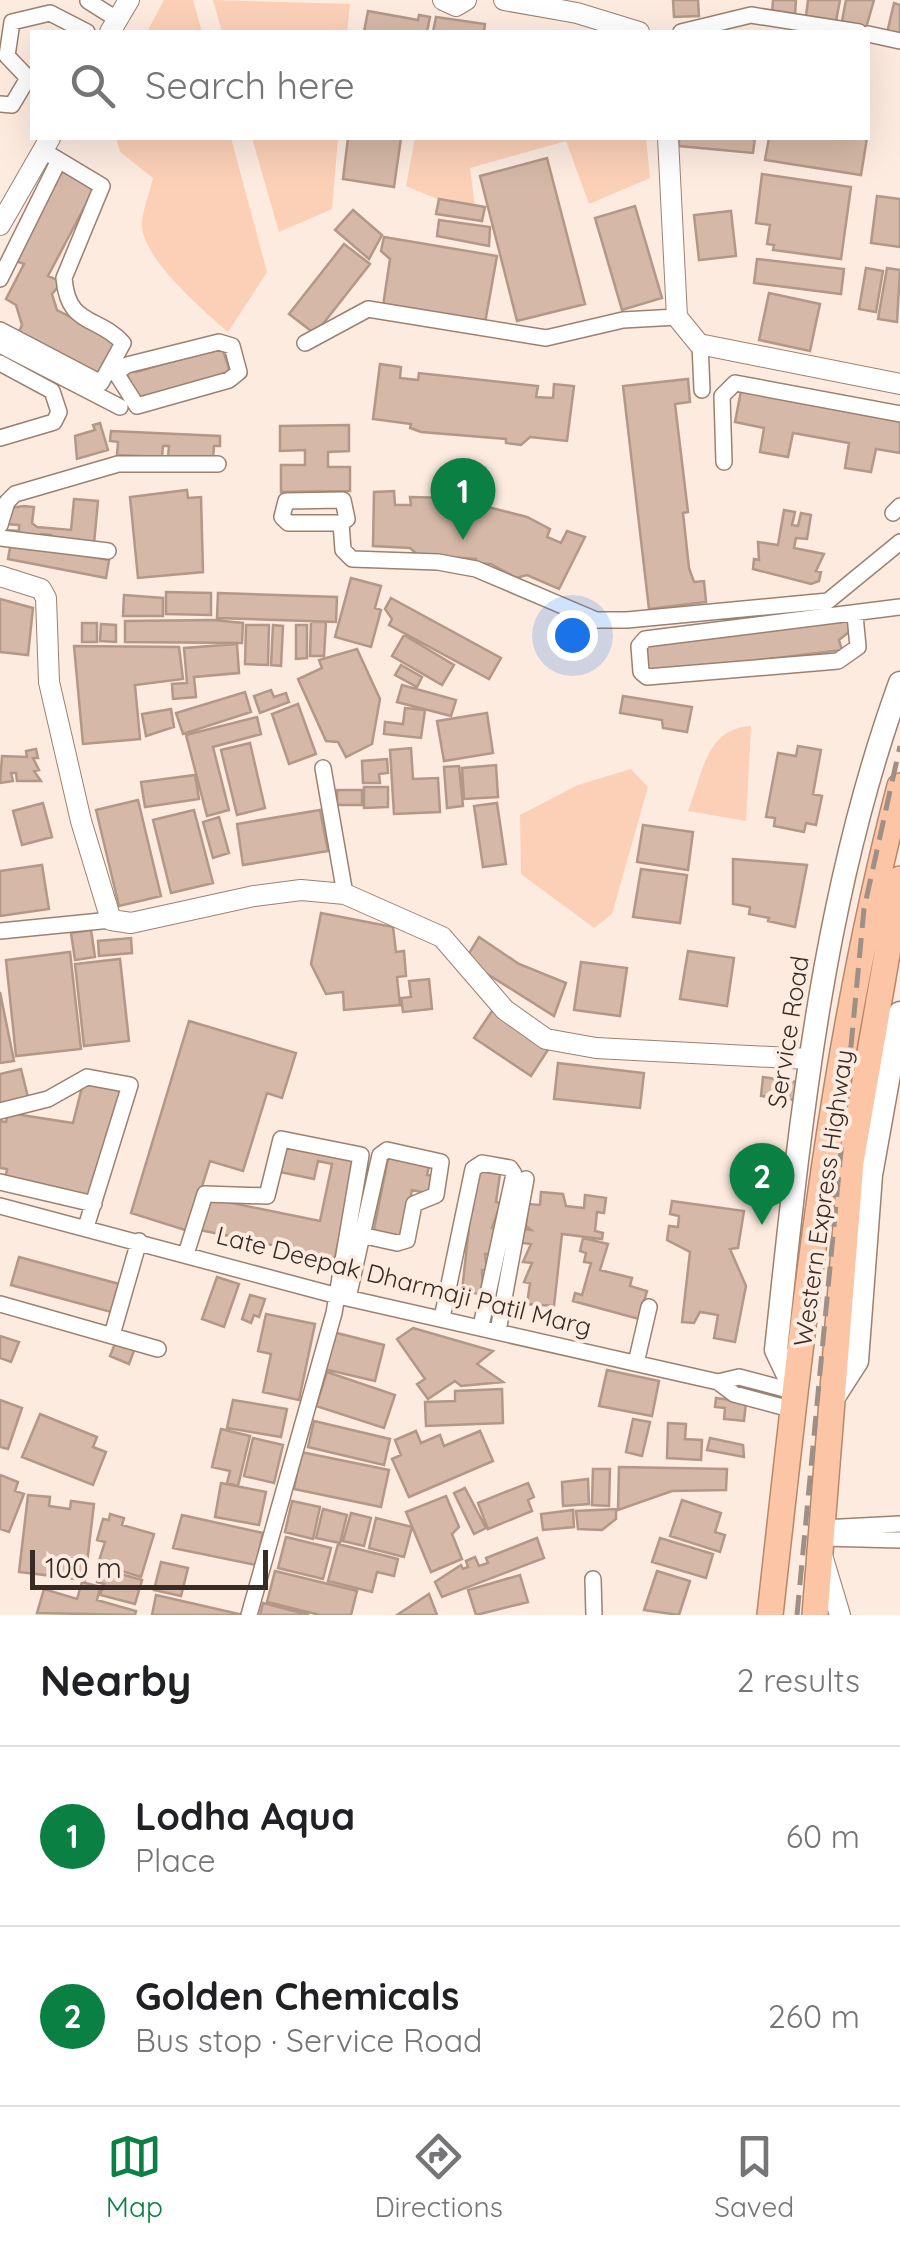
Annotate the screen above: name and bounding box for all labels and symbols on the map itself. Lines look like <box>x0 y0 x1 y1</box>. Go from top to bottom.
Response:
pin: 1 <box>430 458 496 540</box>
your location <box>547 610 598 661</box>
street label: Service Road <box>760 954 815 1110</box>
street label: Western Express Highway <box>786 1048 859 1348</box>
pin: 2 <box>730 1142 794 1225</box>
street label: Late Deepak Dharmaji Patil Marg <box>213 1219 595 1342</box>
scale bar <box>30 1545 268 1590</box>

